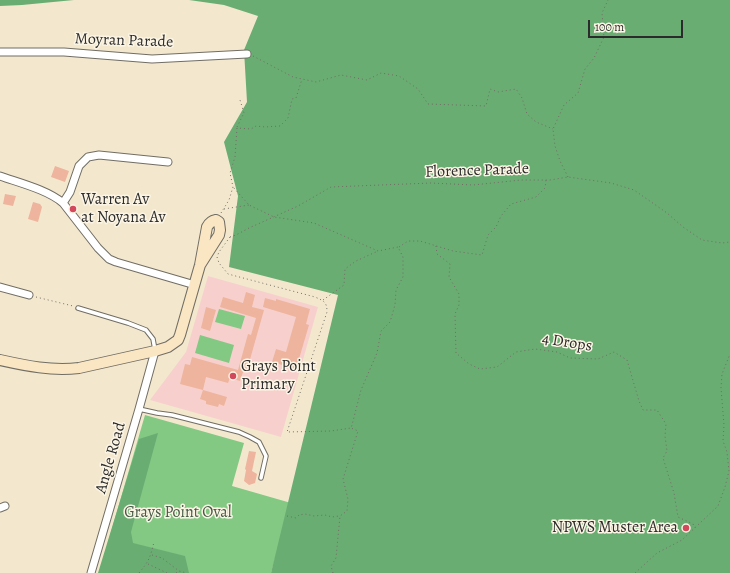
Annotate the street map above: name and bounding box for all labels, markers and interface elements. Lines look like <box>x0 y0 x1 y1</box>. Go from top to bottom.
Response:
scale bar <box>590 12 685 38</box>
text: 100 m <box>595 19 624 35</box>
street label: Moyran Parade <box>74 30 174 52</box>
street label: Florence Parade <box>425 160 529 182</box>
place label: Warren Av at Noyana Av <box>81 190 166 228</box>
marker: Warren Av at Noyana Av <box>68 204 78 214</box>
street label: 4 Drops <box>541 330 593 356</box>
place label: Grays Point Primary <box>241 357 316 395</box>
marker: Grays Point Primary <box>228 371 238 381</box>
street label: Angle Road <box>92 420 130 496</box>
park label: Grays Point Oval <box>124 503 232 523</box>
place label: NPWS Muster Area <box>552 518 678 538</box>
marker: NPWS Muster Area <box>681 523 691 533</box>

